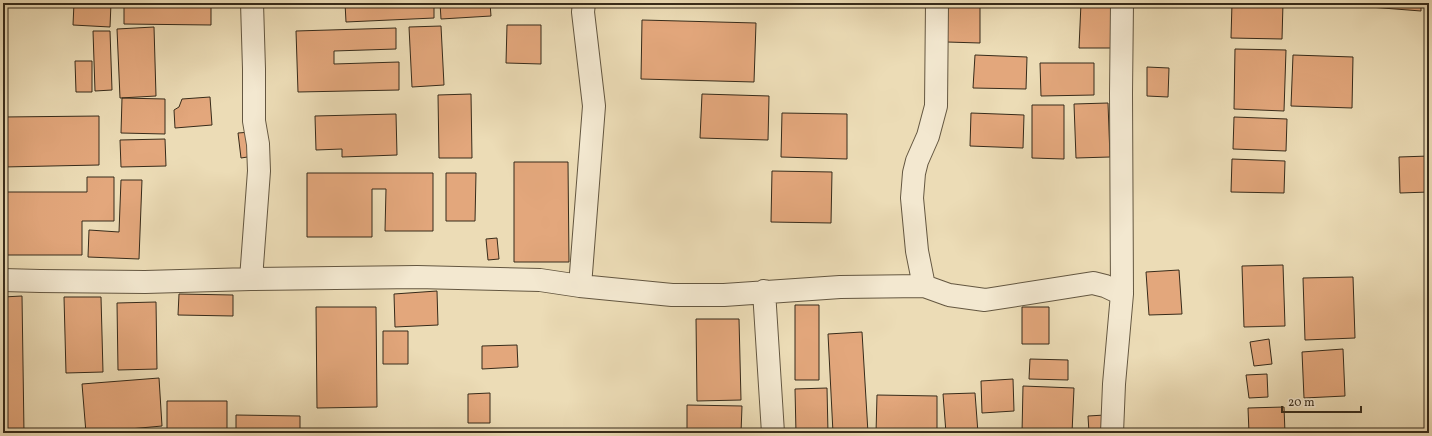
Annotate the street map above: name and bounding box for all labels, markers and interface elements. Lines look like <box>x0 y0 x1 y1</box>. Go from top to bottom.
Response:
scale bar <box>1282 388 1361 414</box>
text: 20 m <box>1288 395 1315 411</box>

